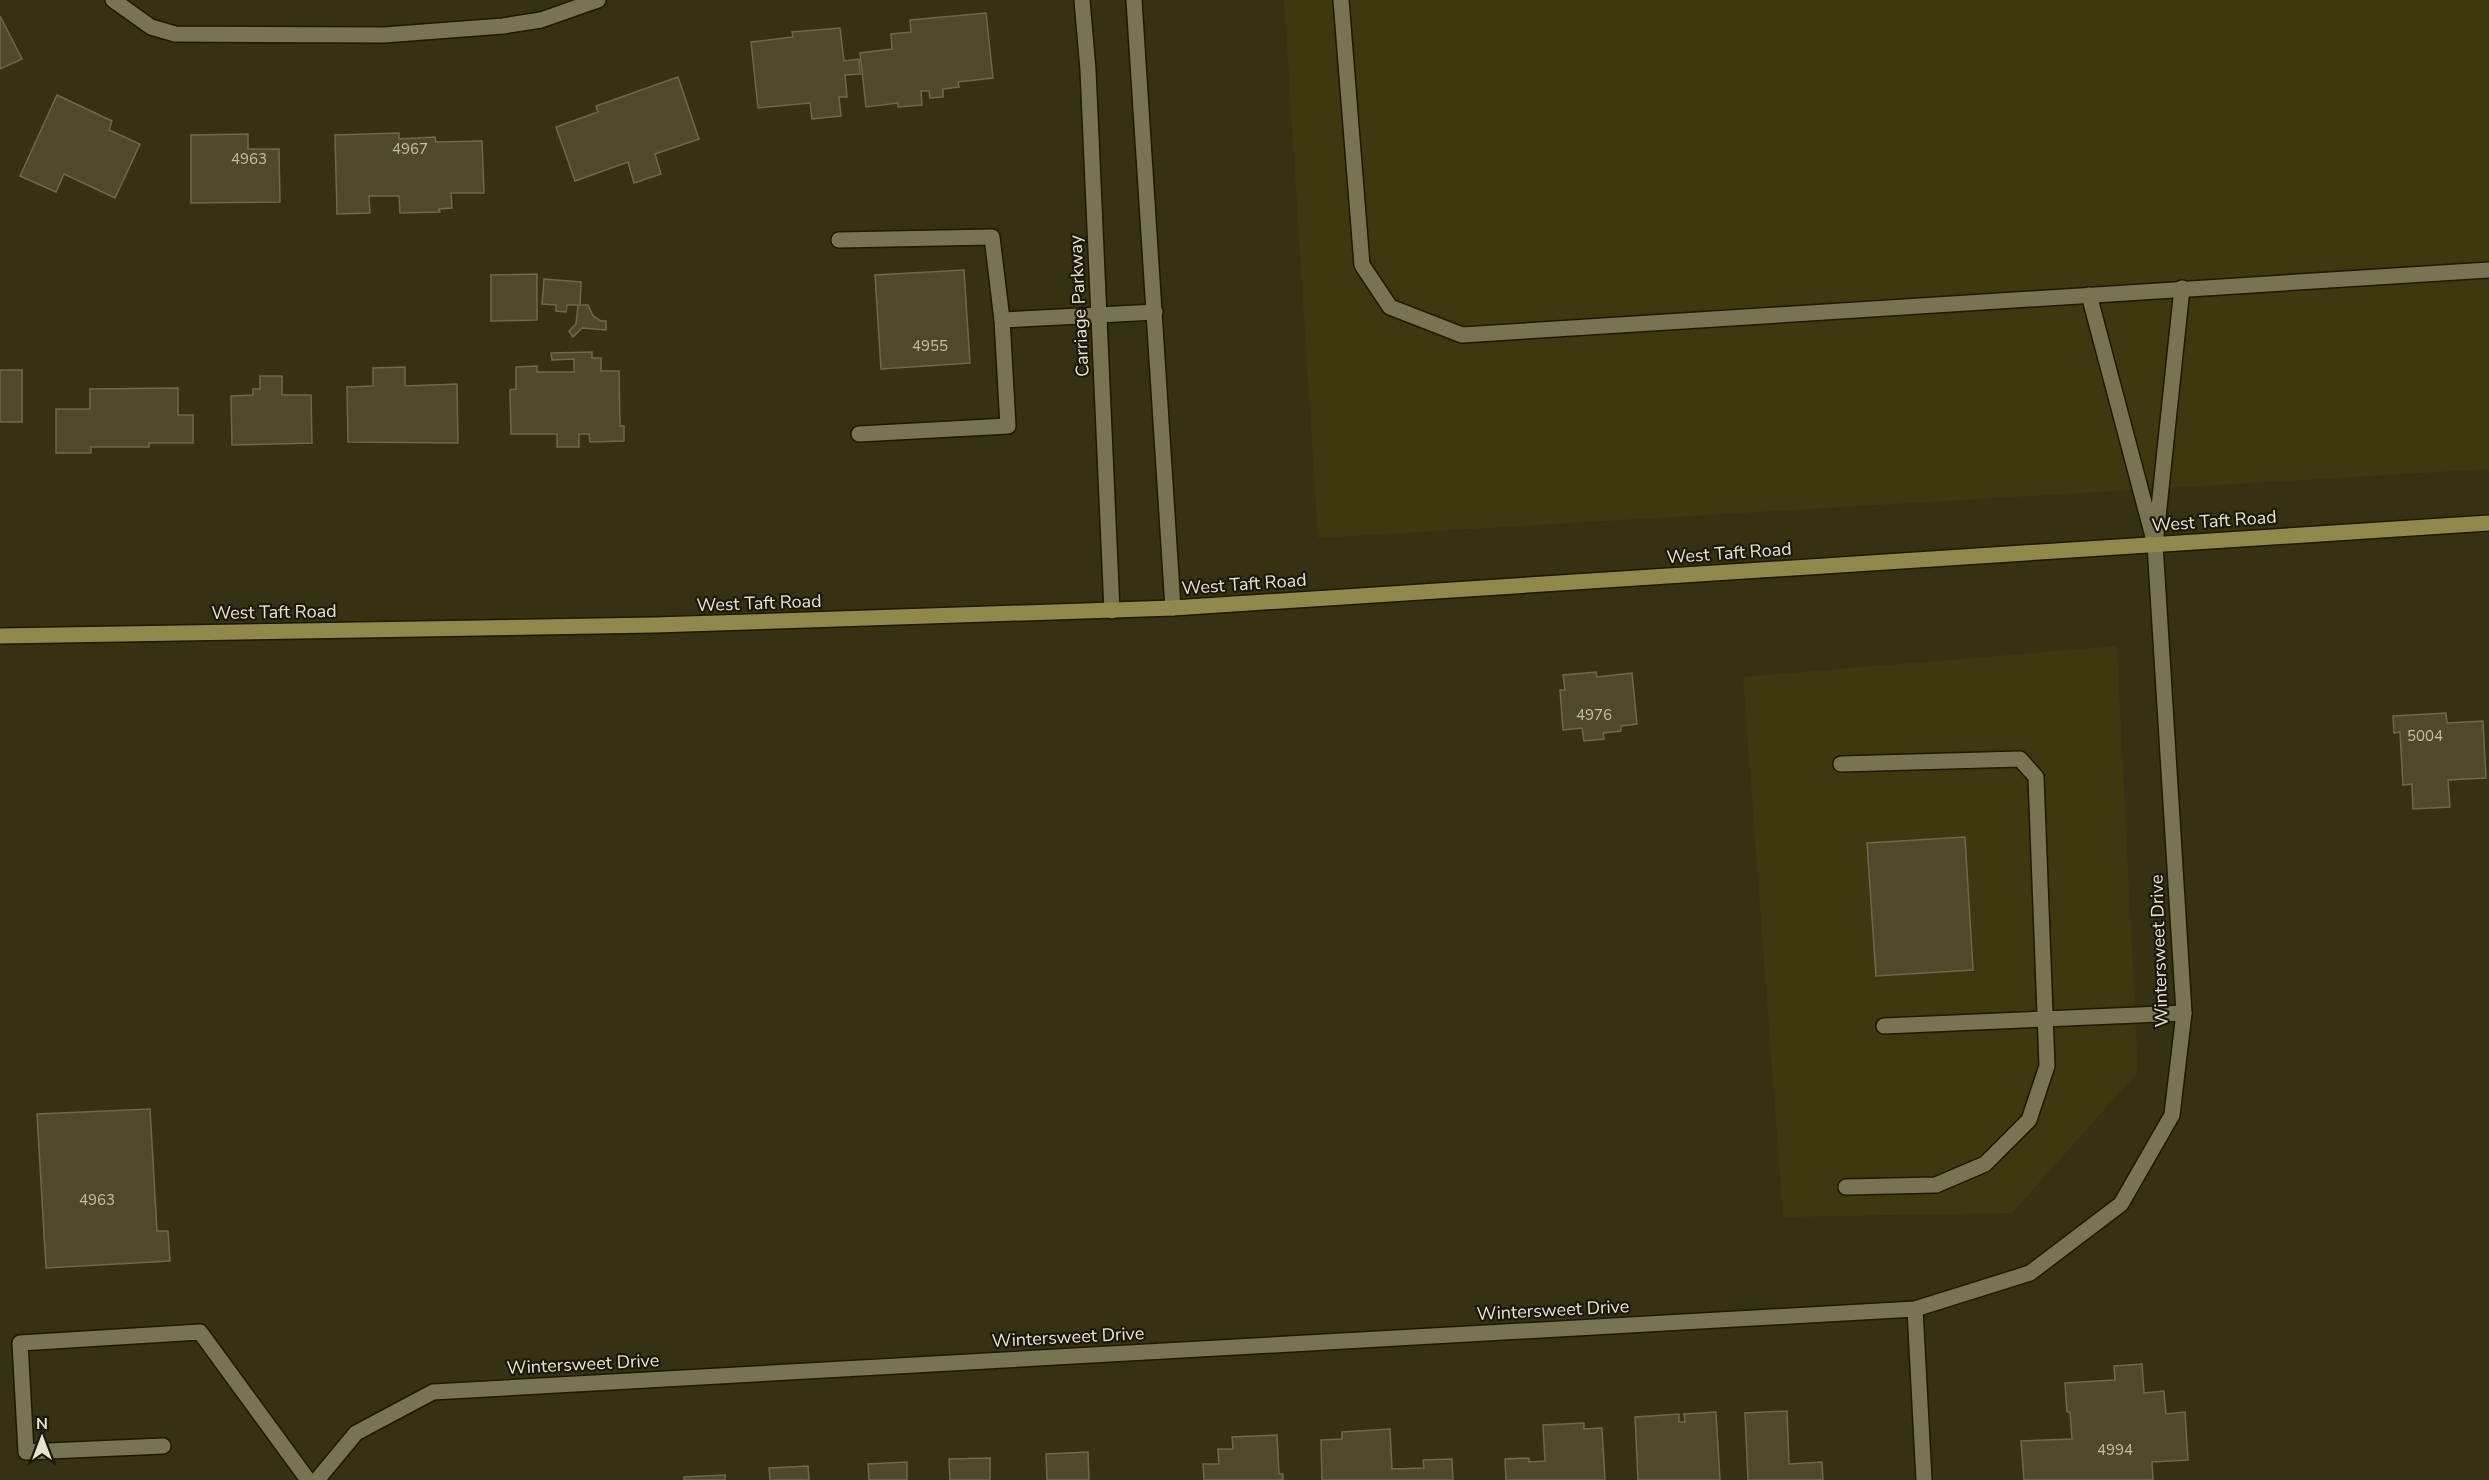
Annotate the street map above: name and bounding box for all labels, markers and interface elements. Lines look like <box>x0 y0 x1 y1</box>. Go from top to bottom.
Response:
house number: 4967 <box>392 139 428 159</box>
house number: 4963 <box>231 149 267 169</box>
street label: Carriage Parkway <box>1063 234 1095 378</box>
house number: 4955 <box>912 336 948 356</box>
street label: West Taft Road <box>2151 505 2277 537</box>
street label: West Taft Road <box>1666 537 1792 569</box>
street label: West Taft Road <box>1181 568 1307 600</box>
street label: West Taft Road <box>696 589 822 617</box>
street label: West Taft Road <box>211 599 337 625</box>
house number: 4976 <box>1576 705 1612 725</box>
house number: 5004 <box>2407 726 2443 746</box>
street label: Wintersweet Drive <box>2144 874 2174 1028</box>
house number: 4963 <box>79 1190 115 1210</box>
street label: Wintersweet Drive <box>1476 1294 1630 1326</box>
street label: Wintersweet Drive <box>991 1321 1145 1353</box>
street label: Wintersweet Drive <box>506 1348 660 1380</box>
north arrow <box>12 1408 72 1468</box>
text: N <box>36 1413 48 1435</box>
house number: 4994 <box>2097 1440 2133 1460</box>

